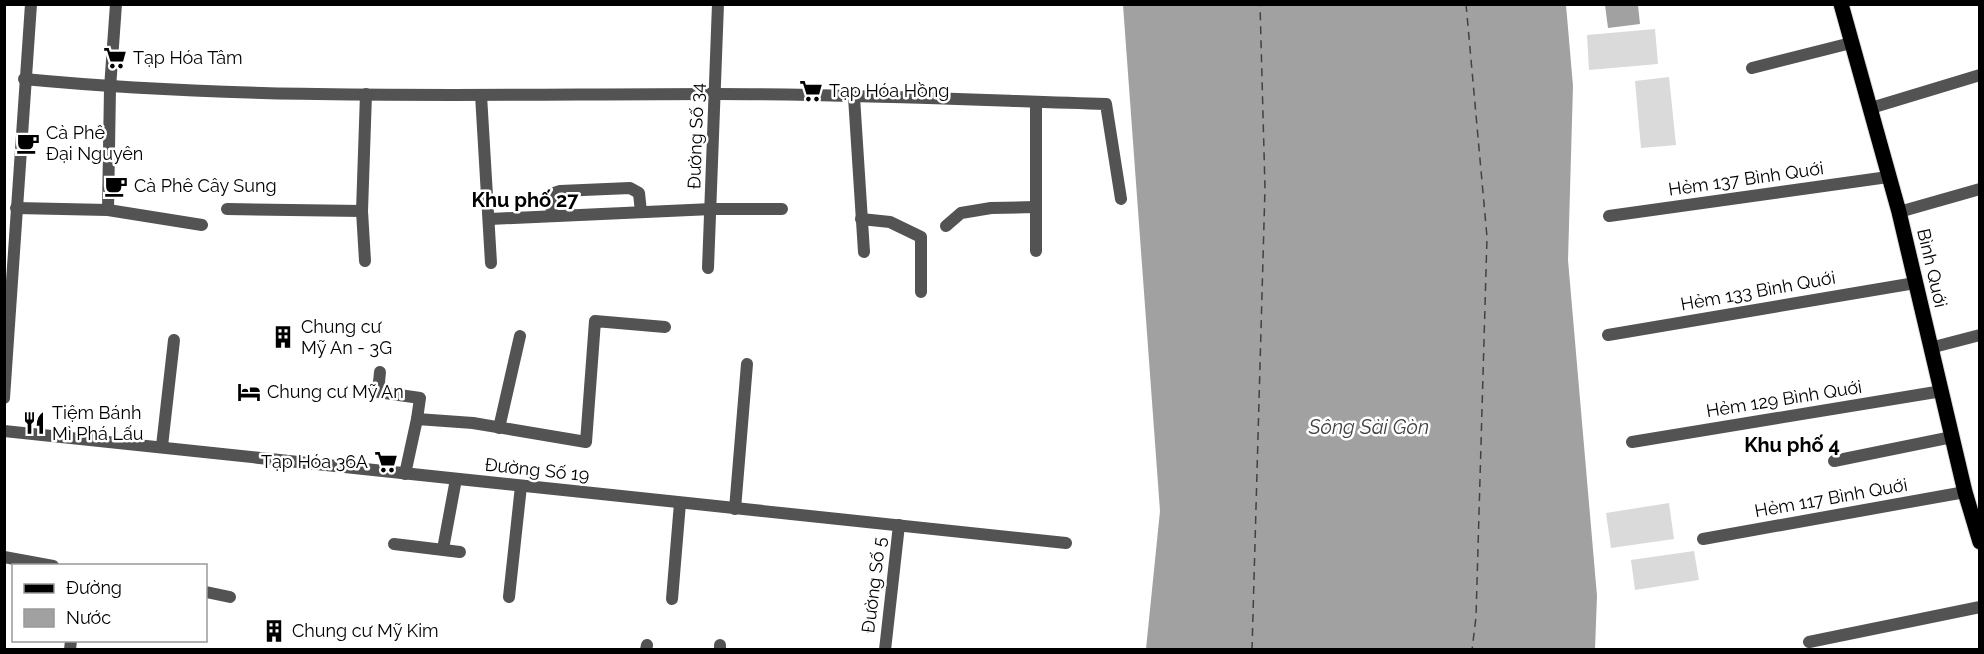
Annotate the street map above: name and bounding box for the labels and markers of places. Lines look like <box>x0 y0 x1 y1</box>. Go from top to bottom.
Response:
supermarket icon: Tạp Hóa Tâm <box>102 45 128 71</box>
place label: Tạp Hóa Tâm <box>133 47 243 68</box>
supermarket icon: Tạp Hóa Hồng <box>798 78 824 104</box>
place label: Tạp Hóa Hồng <box>829 80 949 101</box>
place label: Cà Phê Đại Nguyên <box>46 122 143 164</box>
cafe icon: Cà Phê Đại Nguyên <box>15 130 41 156</box>
cafe icon: Cà Phê Cây Sung <box>103 173 129 199</box>
place label: Cà Phê Cây Sung <box>134 175 277 196</box>
place label: Chung cư Mỹ An - 3G <box>301 316 392 358</box>
building icon: Chung cư Mỹ An - 3G <box>270 324 296 350</box>
hotel icon: Chung cư Mỹ An <box>236 379 262 405</box>
place label: Chung cư Mỹ An <box>267 381 404 402</box>
place label: Tiệm Bánh Mì Phá Lấu <box>52 402 143 444</box>
restaurant icon: Tiệm Bánh Mì Phá Lấu <box>21 410 47 436</box>
supermarket icon: Tạp Hóa 36A <box>373 449 399 475</box>
place label: Tạp Hóa 36A <box>261 451 368 472</box>
building icon: Chung cư Mỹ Kim <box>261 618 287 644</box>
place label: Chung cư Mỹ Kim <box>292 620 439 641</box>

